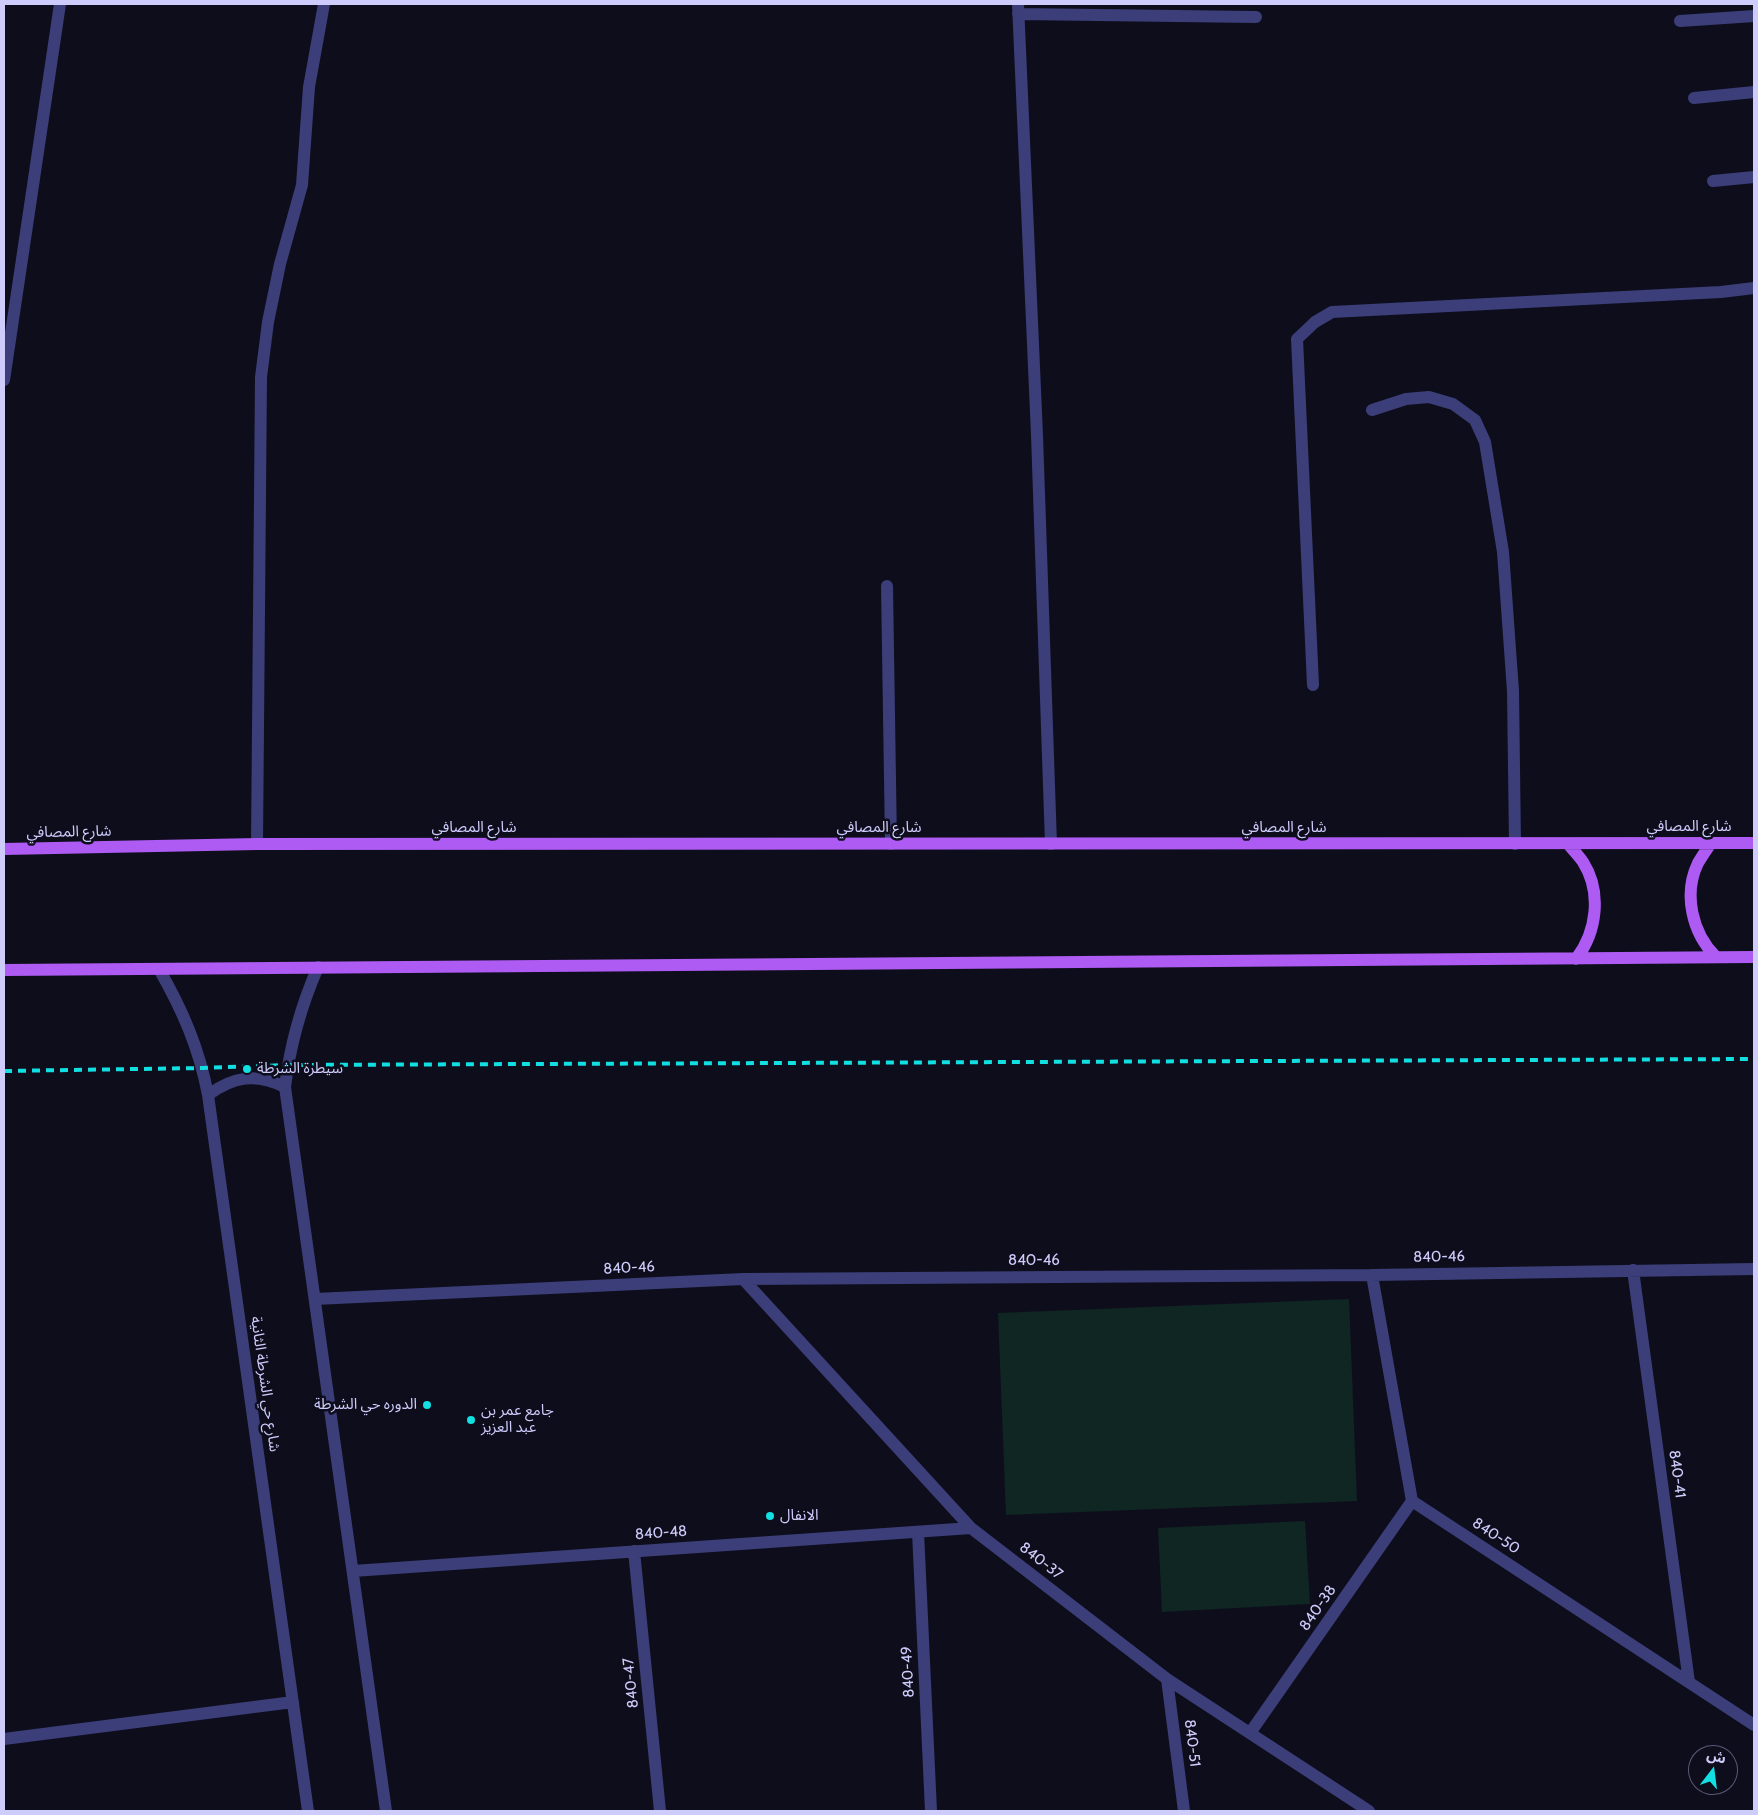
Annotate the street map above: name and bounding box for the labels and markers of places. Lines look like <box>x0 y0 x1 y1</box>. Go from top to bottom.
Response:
place label: سيطرة الشرطة <box>257 1060 343 1078</box>
marker: سيطرة الشرطة <box>241 1063 253 1075</box>
place label: الدوره حي الشرطة <box>314 1396 417 1414</box>
marker: الدوره حي الشرطة <box>421 1399 433 1411</box>
place label: جامع عمر بن عبد العزيز <box>481 1402 554 1437</box>
marker: جامع عمر بن عبد العزيز <box>465 1414 477 1426</box>
place label: الانفال <box>780 1507 819 1525</box>
marker: الانفال <box>764 1510 776 1522</box>

